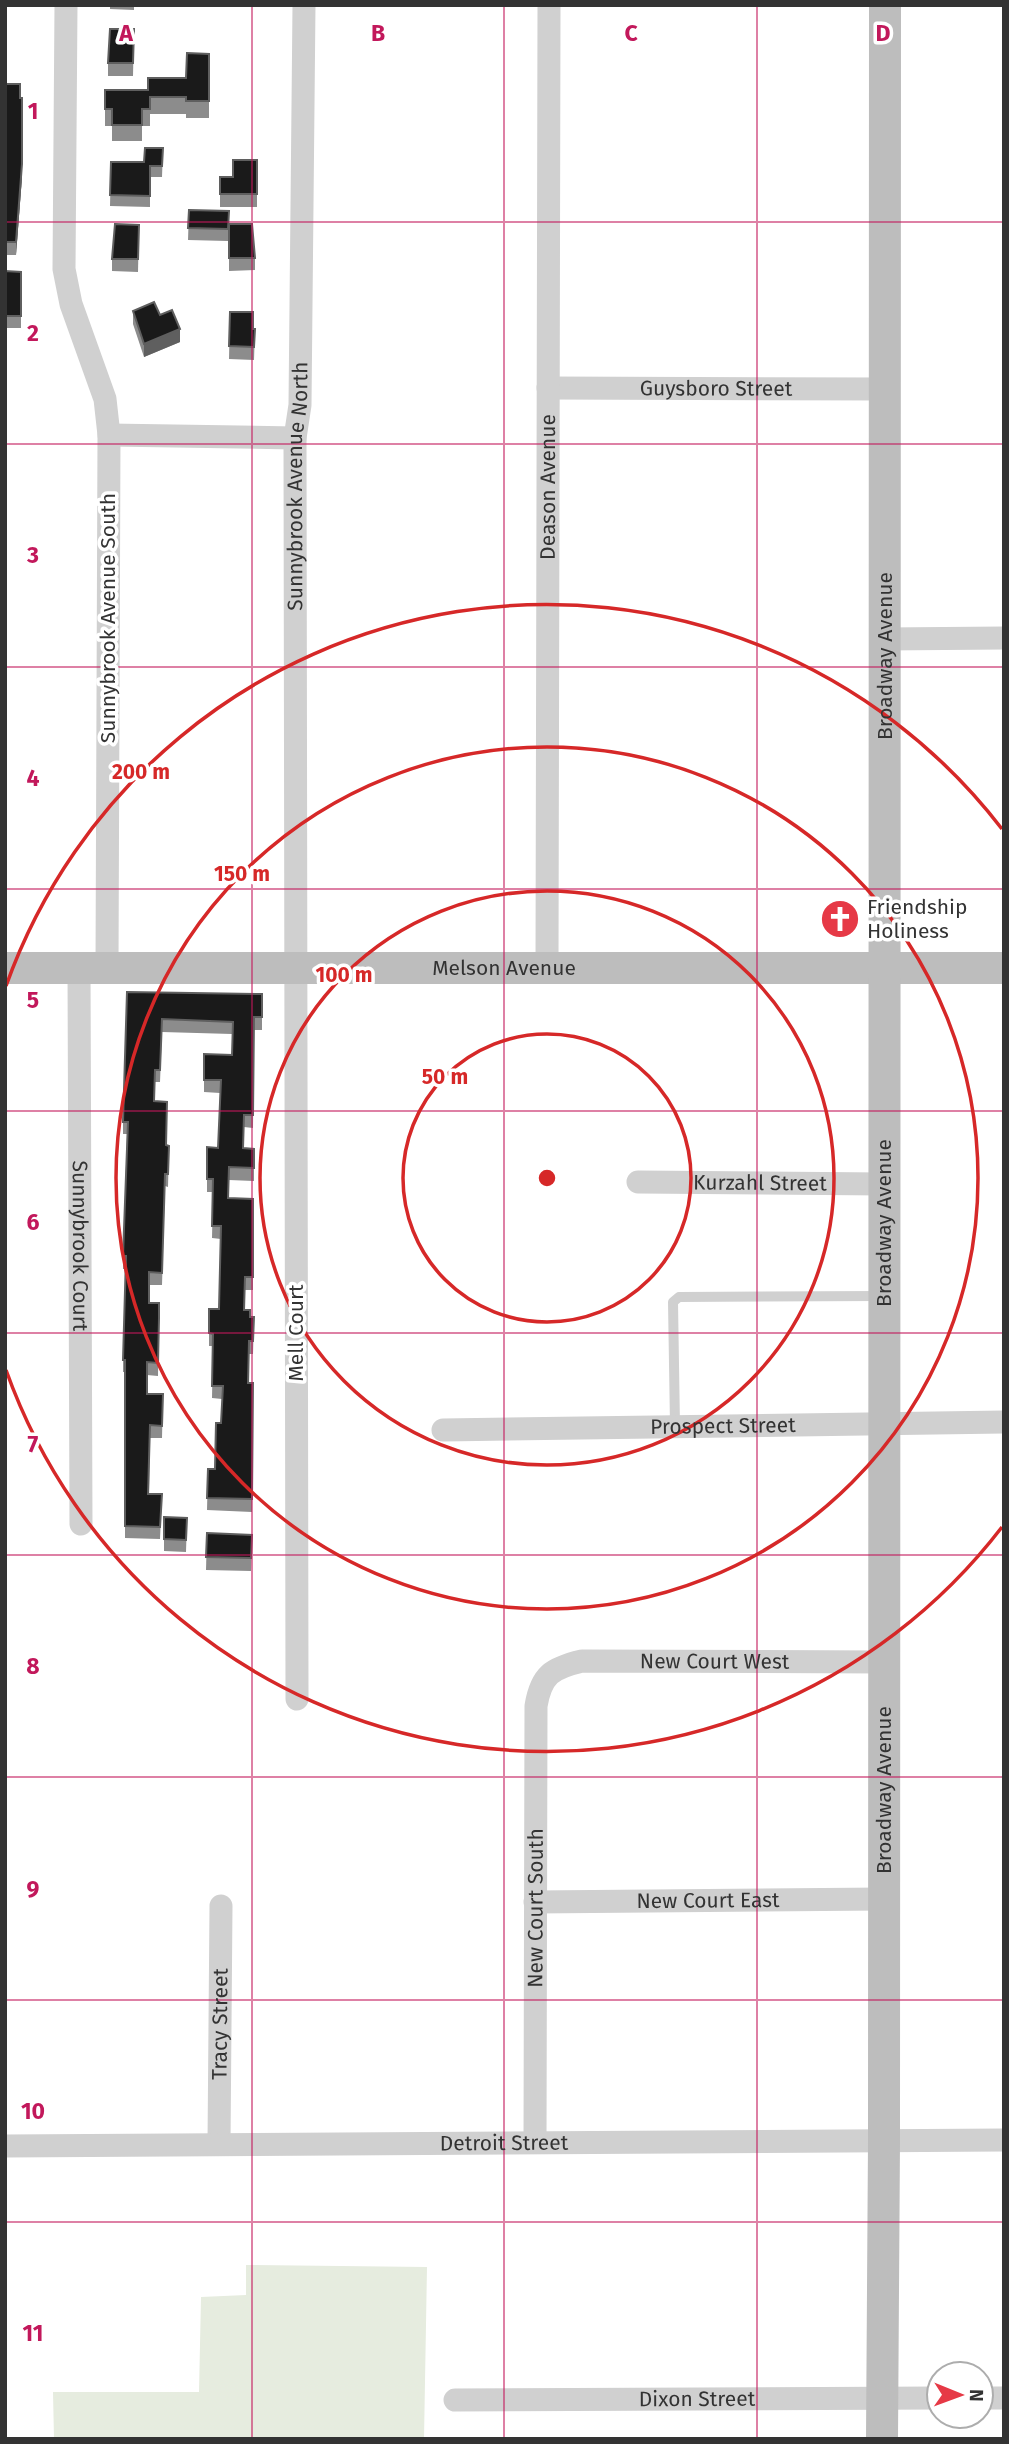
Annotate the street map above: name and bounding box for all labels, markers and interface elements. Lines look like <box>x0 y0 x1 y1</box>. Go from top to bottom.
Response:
text: A <box>118 19 133 47</box>
text: B <box>371 19 385 47</box>
text: C <box>624 19 638 47</box>
text: D <box>876 19 891 47</box>
text: 1 <box>28 97 38 125</box>
text: 2 <box>27 319 39 347</box>
street label: Sunnybrook Avenue North <box>282 362 313 611</box>
street label: Guysboro Street <box>640 375 793 402</box>
street label: Deason Avenue <box>535 414 561 560</box>
street label: Sunnybrook Avenue South <box>95 493 121 743</box>
text: 3 <box>26 541 39 569</box>
street label: Broadway Avenue <box>872 572 898 740</box>
text: 200 m <box>112 759 170 785</box>
text: 4 <box>27 764 40 792</box>
text: 150 m <box>214 861 270 887</box>
place label: Friendship Holiness <box>867 894 967 944</box>
church icon: Friendship Holiness <box>819 898 861 940</box>
street label: Melson Avenue <box>432 955 576 981</box>
text: 100 m <box>315 962 373 988</box>
text: 5 <box>27 986 39 1014</box>
text: 50 m <box>422 1064 468 1090</box>
street label: Broadway Avenue <box>871 1139 897 1307</box>
street label: Sunnybrook Court <box>67 1160 93 1332</box>
centre of rings <box>535 1166 559 1190</box>
street label: Kurzahl Street <box>693 1169 827 1197</box>
text: 6 <box>27 1208 40 1236</box>
street label: Mell Court <box>283 1284 309 1382</box>
street label: Prospect Street <box>650 1412 796 1440</box>
text: 7 <box>28 1430 39 1458</box>
street label: New Court West <box>640 1648 790 1675</box>
text: 8 <box>26 1652 40 1680</box>
street label: Broadway Avenue <box>871 1706 897 1874</box>
street label: New Court South <box>522 1828 549 1988</box>
text: 9 <box>27 1875 40 1903</box>
street label: New Court East <box>636 1887 780 1914</box>
street label: Tracy Street <box>207 1967 233 2080</box>
text: 10 <box>21 2097 45 2125</box>
street label: Detroit Street <box>440 2130 569 2156</box>
text: 11 <box>23 2319 43 2347</box>
north arrow <box>925 2360 995 2430</box>
street label: Dixon Street <box>639 2386 756 2412</box>
text: N <box>965 2389 988 2402</box>

